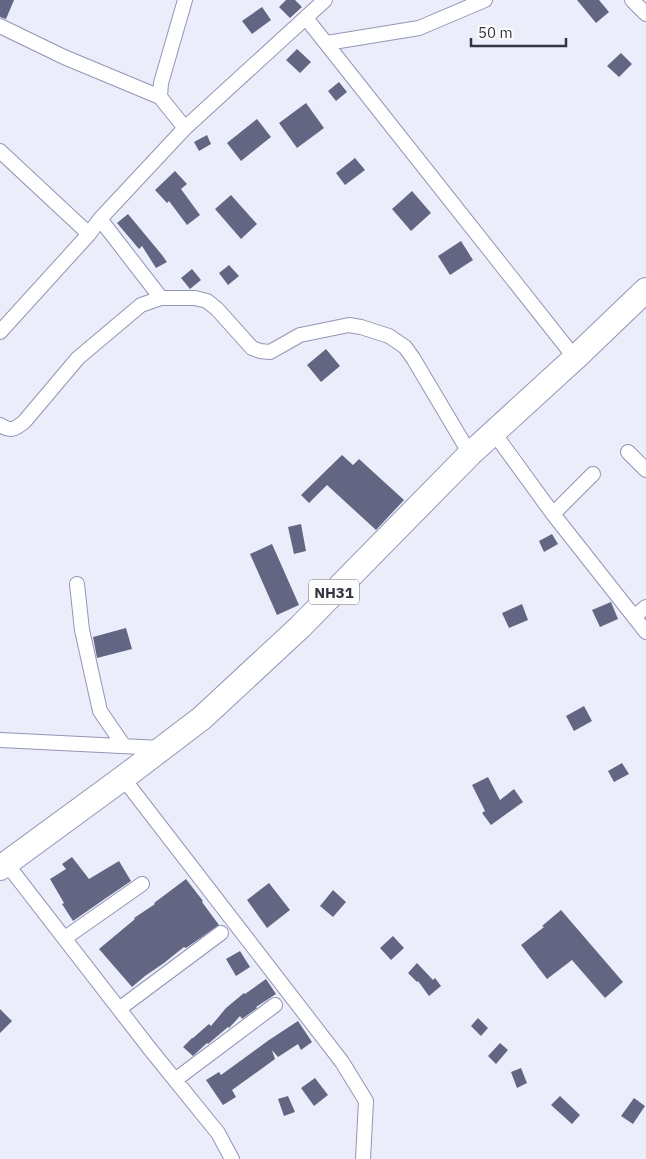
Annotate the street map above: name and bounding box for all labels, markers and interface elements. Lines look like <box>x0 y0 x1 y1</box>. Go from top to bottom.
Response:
scale bar <box>471 15 566 47</box>
text: 50 m <box>478 23 513 42</box>
road number: NH31 <box>309 580 359 604</box>

